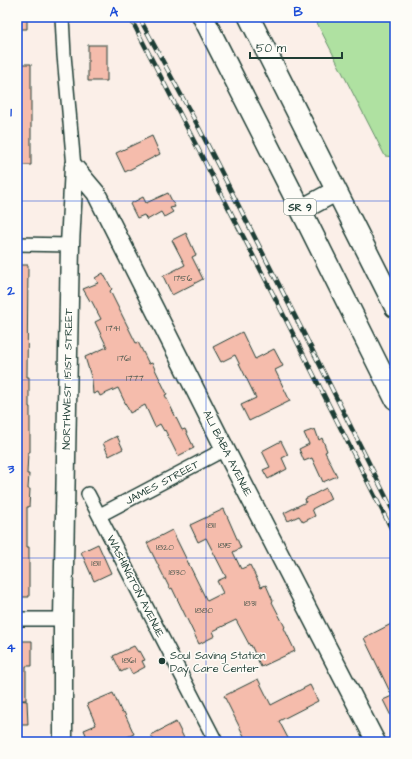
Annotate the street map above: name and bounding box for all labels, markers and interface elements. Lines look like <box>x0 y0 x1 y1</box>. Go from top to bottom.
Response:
text: A <box>110 3 119 21</box>
text: B <box>293 3 303 21</box>
scale bar <box>250 34 342 60</box>
text: 50 m <box>256 40 287 57</box>
text: 1 <box>10 103 12 121</box>
road number: SR 9 <box>284 199 316 215</box>
house number: 1756 <box>174 272 193 285</box>
text: 2 <box>6 282 15 300</box>
street label: NORTHWEST 151ST STREET <box>59 308 76 450</box>
house number: 1741 <box>106 322 120 335</box>
house number: 1761 <box>117 352 131 365</box>
house number: 1777 <box>126 372 144 385</box>
street label: ALI BABA AVENUE <box>199 408 256 499</box>
street label: JAMES STREET <box>123 457 202 508</box>
text: 3 <box>7 460 15 478</box>
house number: 1811 <box>206 519 216 532</box>
street label: WASHINGTON AVENUE <box>103 533 168 640</box>
house number: 1815 <box>218 539 233 552</box>
house number: 1820 <box>156 541 174 554</box>
house number: 1811 <box>91 557 101 570</box>
house number: 1830 <box>168 566 186 579</box>
house number: 1831 <box>244 597 256 610</box>
house number: 1880 <box>195 604 214 617</box>
text: 4 <box>7 639 16 657</box>
place label: Soul Saving Station Day Care Center <box>170 648 266 677</box>
house number: 1861 <box>122 654 136 667</box>
marker: Soul Saving Station Day Care Center <box>157 656 167 666</box>

